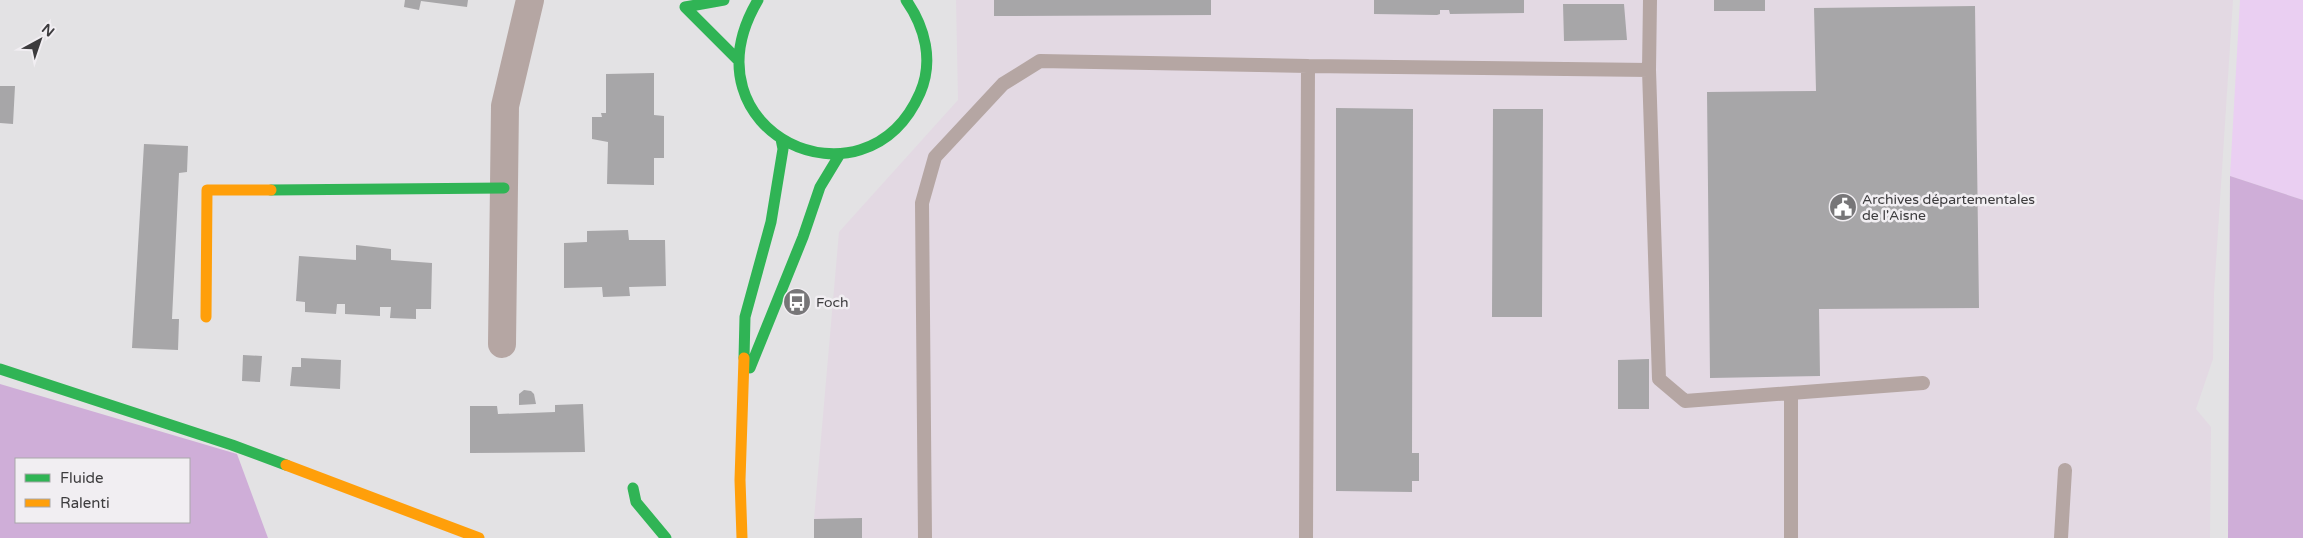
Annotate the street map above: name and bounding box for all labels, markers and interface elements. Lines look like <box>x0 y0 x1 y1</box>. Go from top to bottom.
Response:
north arrow <box>15 15 65 65</box>
text: N <box>38 20 58 41</box>
place label: Archives départementales de l'Aisne <box>1862 191 2035 224</box>
public building icon: Archives départementales de l'Aisne <box>1828 192 1858 222</box>
bus stop icon: Foch <box>782 287 812 317</box>
place label: Foch <box>816 294 848 311</box>
legend <box>15 458 190 523</box>
text: Fluide <box>60 469 104 487</box>
text: Ralenti <box>60 494 110 512</box>

